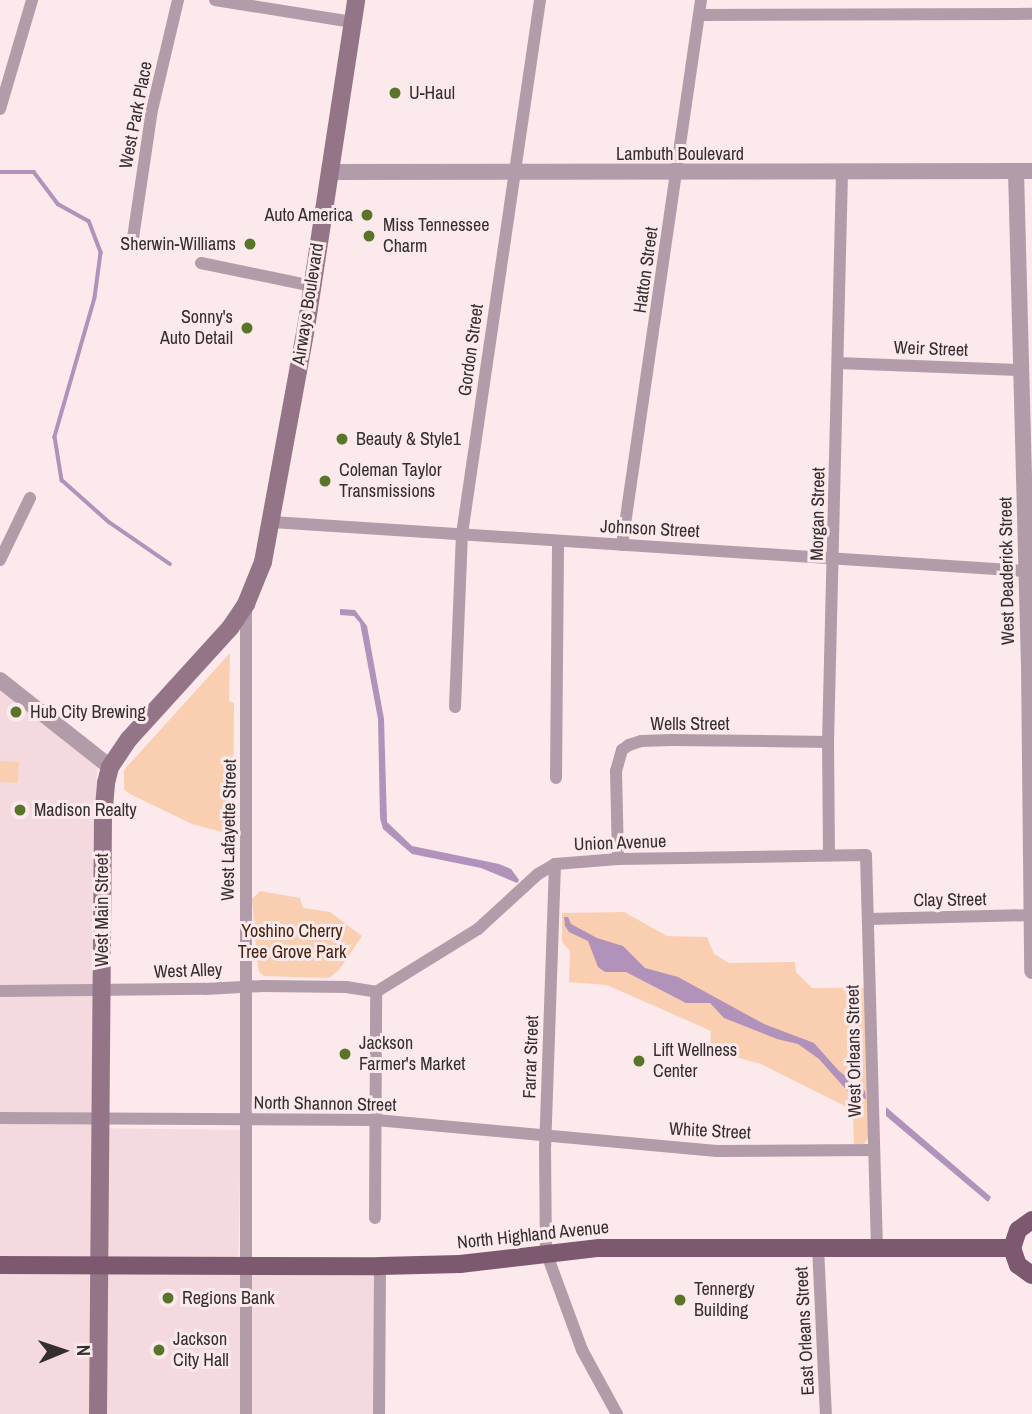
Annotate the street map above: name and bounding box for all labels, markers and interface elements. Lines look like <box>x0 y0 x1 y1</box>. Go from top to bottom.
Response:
street label: West Park Place <box>115 60 157 170</box>
place label: U-Haul <box>409 82 455 104</box>
marker: U-Haul <box>387 85 403 101</box>
street label: Lambuth Boulevard <box>616 143 744 165</box>
place label: Auto America <box>264 204 353 226</box>
marker: Auto America <box>359 207 375 223</box>
place label: Miss Tennessee Charm <box>383 215 490 258</box>
street label: Hatton Street <box>629 225 663 315</box>
marker: Miss Tennessee Charm <box>361 228 377 244</box>
place label: Sherwin-Williams <box>120 233 236 255</box>
marker: Sherwin-Williams <box>242 236 258 252</box>
street label: Airways Boulevard <box>288 242 328 366</box>
street label: Gordon Street <box>454 303 488 397</box>
place label: Sonny's Auto Detail <box>160 307 233 350</box>
marker: Sonny's Auto Detail <box>239 320 255 336</box>
street label: Weir Street <box>893 337 969 361</box>
place label: Beauty & Style1 <box>356 428 461 450</box>
marker: Beauty & Style1 <box>334 431 350 447</box>
place label: Coleman Taylor Transmissions <box>339 460 442 503</box>
street label: Morgan Street <box>806 467 830 561</box>
marker: Coleman Taylor Transmissions <box>317 473 333 489</box>
street label: West Deaderick Street <box>995 497 1019 645</box>
street label: Johnson Street <box>600 516 700 542</box>
place label: Hub City Brewing <box>30 701 146 723</box>
marker: Hub City Brewing <box>8 704 24 720</box>
street label: Wells Street <box>650 713 730 735</box>
street label: West Lafayette Street <box>217 759 241 901</box>
place label: Madison Realty <box>34 799 137 821</box>
marker: Madison Realty <box>12 802 28 818</box>
street label: Union Avenue <box>573 831 667 855</box>
street label: West Main Street <box>91 853 113 967</box>
street label: Clay Street <box>913 889 987 911</box>
park label: Yoshino Cherry Tree Grove Park <box>238 921 346 964</box>
street label: West Alley <box>153 959 223 983</box>
street label: West Orleans Street <box>842 985 866 1117</box>
street label: Farrar Street <box>519 1015 543 1099</box>
place label: Jackson Farmer's Market <box>359 1033 465 1076</box>
place label: Lift Wellness Center <box>653 1040 737 1082</box>
marker: Jackson Farmer's Market <box>337 1046 353 1062</box>
marker: Lift Wellness Center <box>631 1053 647 1069</box>
street label: North Shannon Street <box>253 1092 397 1116</box>
street label: White Street <box>668 1118 752 1144</box>
street label: North Highland Avenue <box>456 1216 610 1254</box>
street label: East Orleans Street <box>791 1266 819 1396</box>
place label: Tennergy Building <box>694 1279 755 1322</box>
place label: Regions Bank <box>182 1287 275 1309</box>
marker: Regions Bank <box>160 1290 176 1306</box>
marker: Tennergy Building <box>672 1292 688 1308</box>
north arrow <box>28 1316 98 1386</box>
place label: Jackson City Hall <box>173 1329 229 1372</box>
marker: Jackson City Hall <box>151 1342 167 1358</box>
text: N <box>71 1344 97 1356</box>

